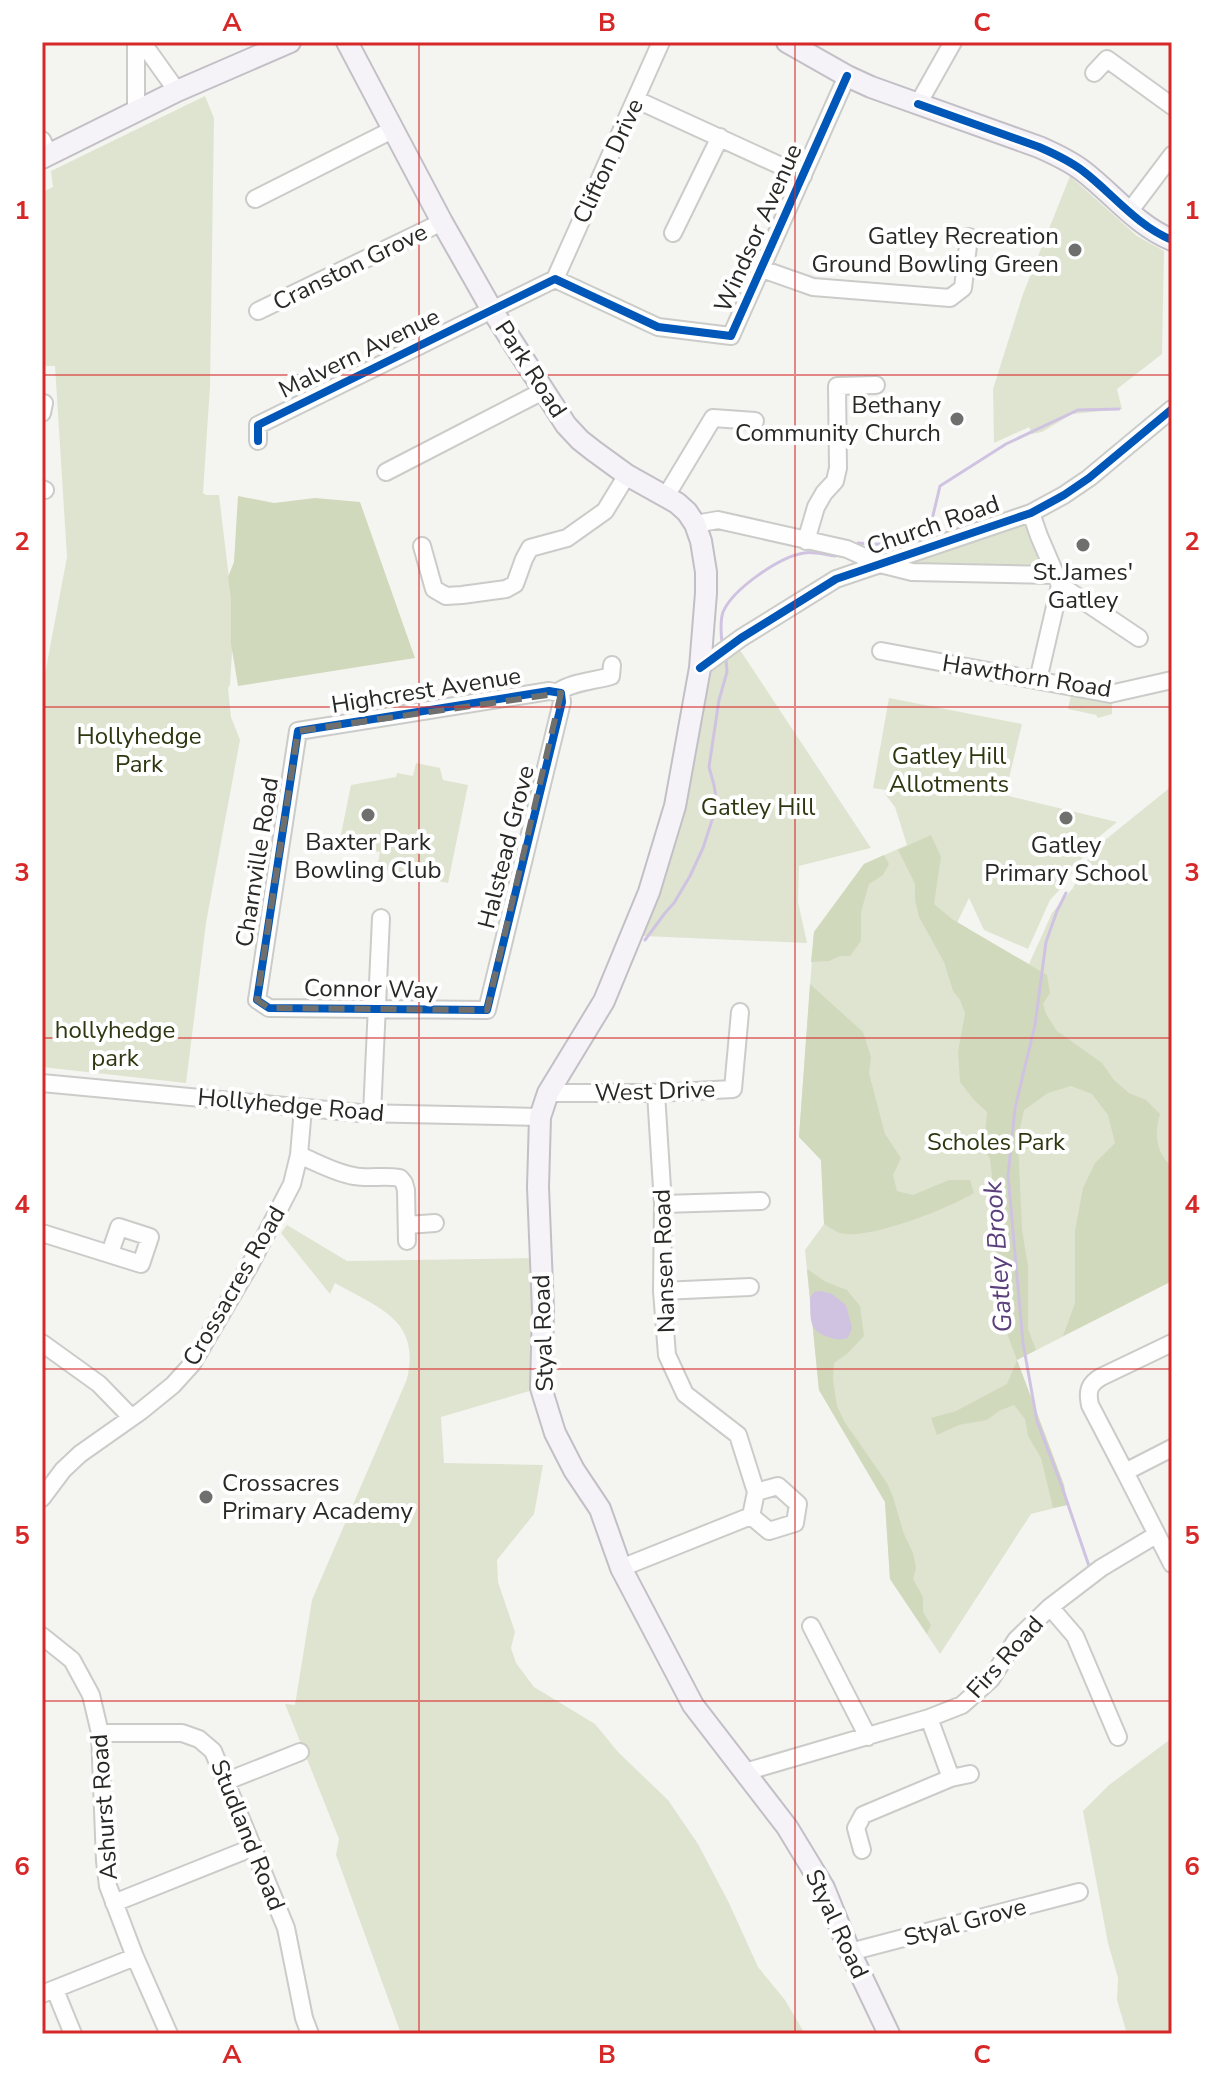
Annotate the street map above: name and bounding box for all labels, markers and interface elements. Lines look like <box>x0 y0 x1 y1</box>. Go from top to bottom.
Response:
text: A <box>222 5 242 40</box>
text: B <box>598 5 616 40</box>
text: C <box>973 5 991 40</box>
street label: Clifton Drive <box>565 93 651 229</box>
street label: Windsor Avenue <box>707 139 809 317</box>
text: 1 <box>14 193 30 228</box>
text: 1 <box>1184 193 1200 228</box>
street label: Cranston Grove <box>268 216 432 318</box>
place label: Gatley Recreation Ground Bowling Green <box>811 220 1059 280</box>
marker: Gatley Recreation Ground Bowling Green <box>1066 241 1084 259</box>
street label: Malvern Avenue <box>273 300 445 406</box>
street label: Park Road <box>488 314 574 424</box>
place label: Bethany Community Church <box>735 389 942 449</box>
marker: Bethany Community Church <box>948 410 966 428</box>
street label: Church Road <box>862 487 1004 563</box>
text: 2 <box>14 524 30 559</box>
text: 2 <box>1184 524 1200 559</box>
marker: St.James' Gatley <box>1074 536 1092 554</box>
place label: St.James' Gatley <box>1033 556 1133 616</box>
street label: Hawthorn Road <box>940 647 1114 705</box>
street label: Highcrest Avenue <box>329 659 523 721</box>
park label: Hollyhedge Park <box>76 720 202 780</box>
park label: Gatley Hill Allotments <box>889 740 1009 800</box>
street label: Halstead Grove <box>470 762 542 932</box>
street label: Charnville Road <box>228 775 286 949</box>
park label: Gatley Hill <box>701 791 815 823</box>
marker: Baxter Park Bowling Club <box>359 806 377 824</box>
marker: Gatley Primary School <box>1057 809 1075 827</box>
place label: Baxter Park Bowling Club <box>295 826 441 886</box>
place label: Gatley Primary School <box>984 829 1148 889</box>
text: 3 <box>14 855 30 890</box>
text: 3 <box>1184 855 1200 890</box>
street label: Connor Way <box>304 972 439 1006</box>
park label: hollyhedge park <box>55 1014 175 1074</box>
street label: West Drive <box>594 1073 716 1109</box>
street label: Hollyhedge Road <box>196 1081 386 1129</box>
park label: Scholes Park <box>927 1126 1066 1158</box>
water label: Gatley Brook <box>975 1179 1021 1334</box>
text: 4 <box>14 1187 30 1222</box>
text: 4 <box>1184 1187 1200 1222</box>
street label: Nansen Road <box>645 1188 683 1334</box>
street label: Crossacres Road <box>175 1200 293 1372</box>
street label: Styal Road <box>525 1274 561 1392</box>
place label: Crossacres Primary Academy <box>222 1467 413 1527</box>
marker: Crossacres Primary Academy <box>197 1488 215 1506</box>
text: 5 <box>14 1518 30 1553</box>
text: 5 <box>1184 1518 1200 1553</box>
street label: Firs Road <box>959 1609 1051 1705</box>
street label: Ashurst Road <box>83 1733 125 1881</box>
street label: Studland Road <box>203 1755 293 1915</box>
text: 6 <box>14 1849 30 1884</box>
text: 6 <box>1184 1849 1200 1884</box>
street label: Styal Road <box>798 1864 876 1984</box>
street label: Styal Grove <box>900 1890 1030 1954</box>
text: A <box>222 2037 242 2072</box>
text: B <box>598 2037 616 2072</box>
text: C <box>973 2037 991 2072</box>

